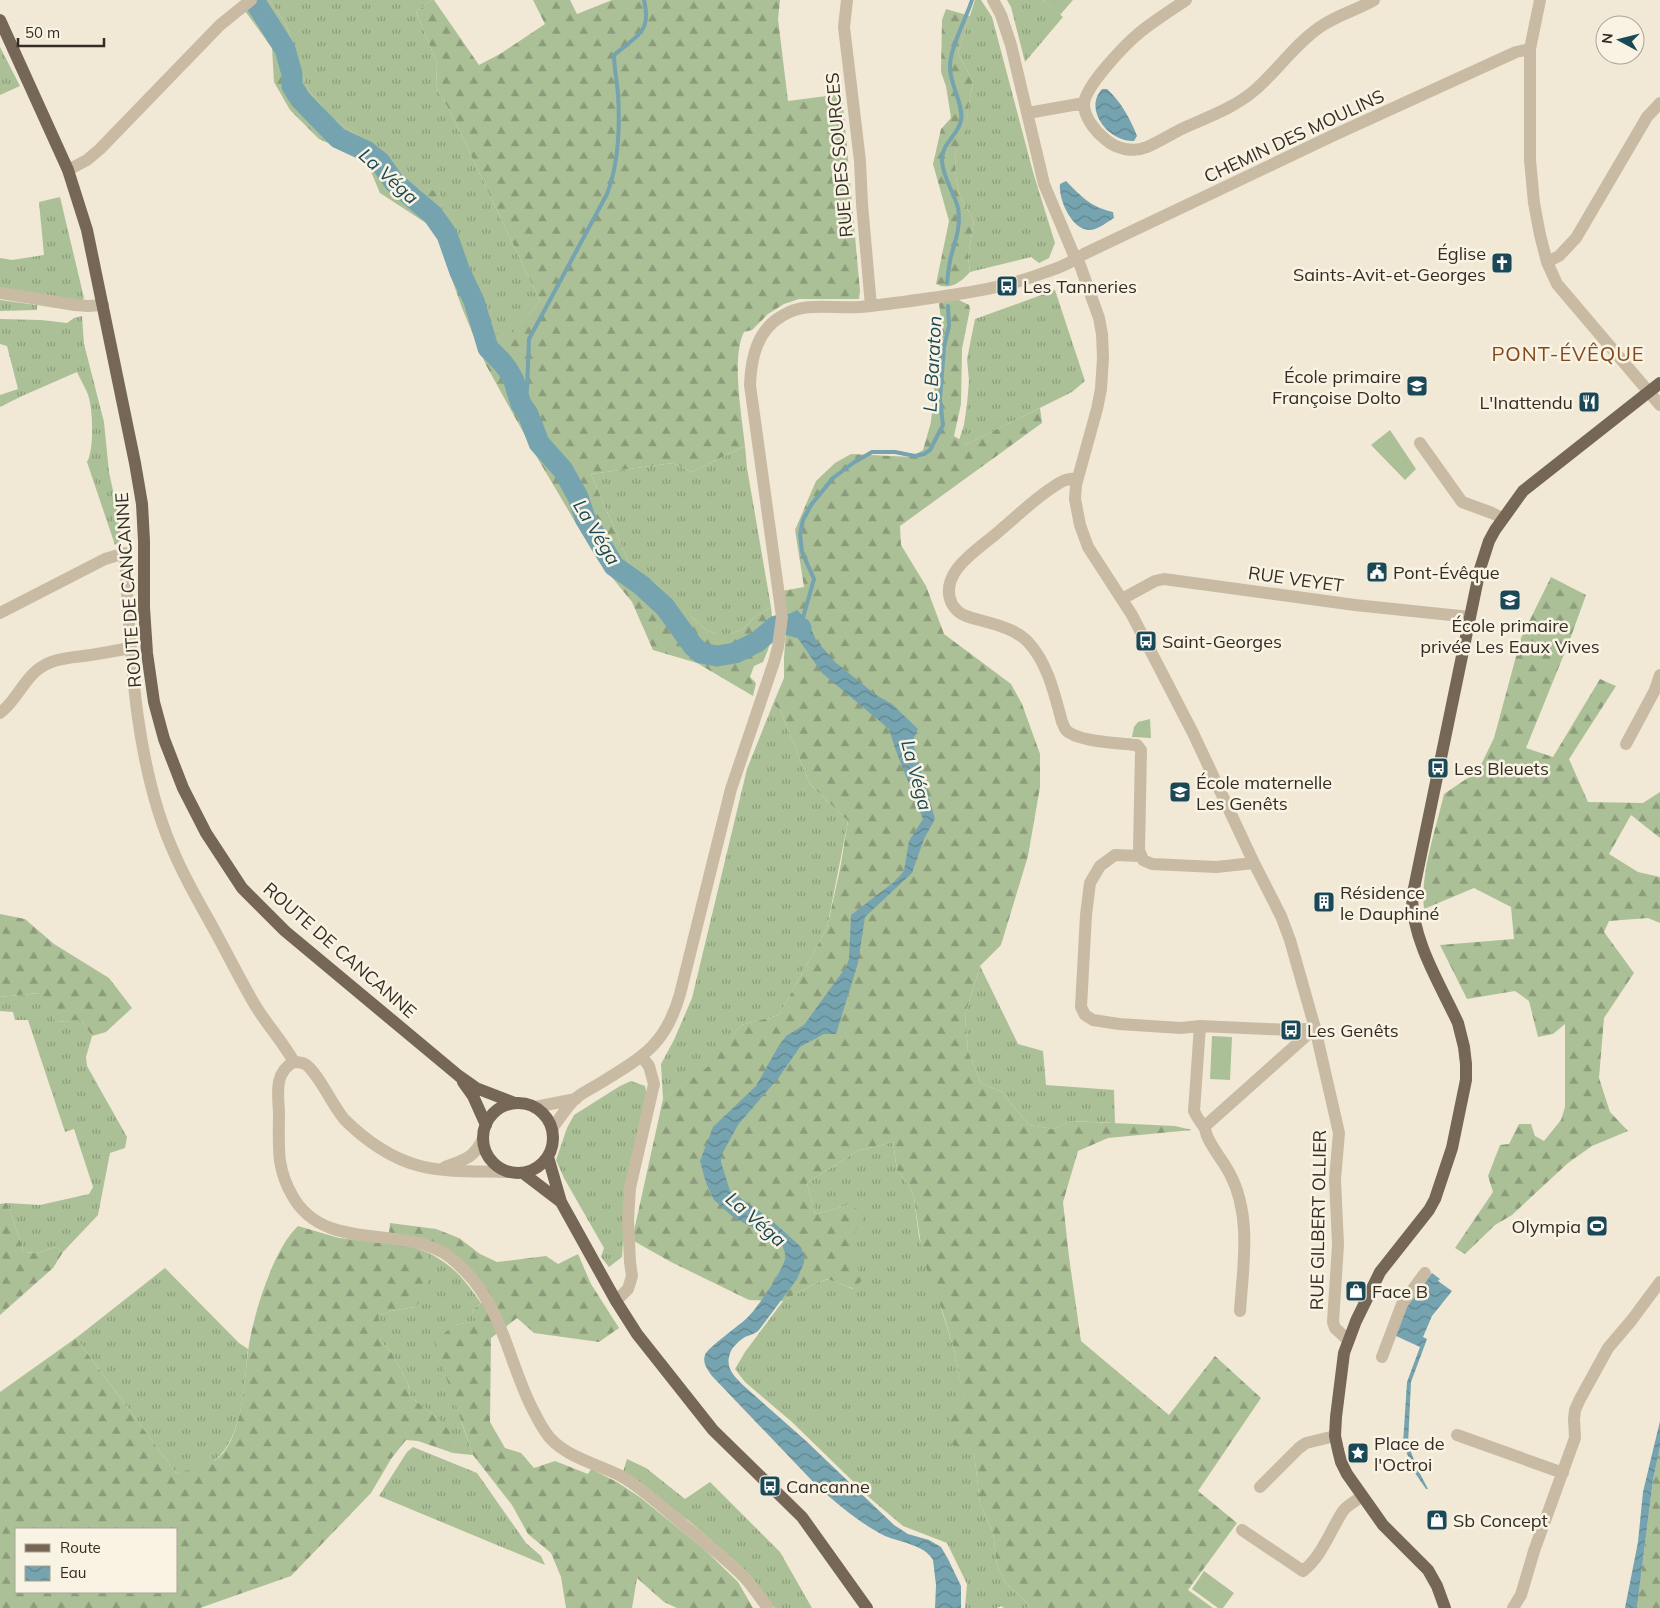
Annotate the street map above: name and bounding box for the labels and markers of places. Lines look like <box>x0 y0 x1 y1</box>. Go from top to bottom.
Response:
place label: Église Saints-Avit-et-Georges <box>1293 242 1486 286</box>
church icon: Église Saints-Avit-et-Georges <box>1490 251 1514 275</box>
bus stop icon: Les Tanneries <box>995 274 1019 298</box>
place label: Les Tanneries <box>1023 275 1137 298</box>
place label: École primaire Françoise Dolto <box>1272 365 1401 409</box>
school or university icon: École primaire Françoise Dolto <box>1405 374 1429 398</box>
restaurant icon: L'Inattendu <box>1577 390 1601 414</box>
place label: L'Inattendu <box>1479 391 1573 414</box>
public building icon: Pont-Évêque <box>1365 560 1389 584</box>
place label: Pont-Évêque <box>1393 561 1500 584</box>
school or university icon: École primaire privée Les Eaux Vives <box>1498 588 1522 612</box>
place label: École primaire privée Les Eaux Vives <box>1420 614 1600 658</box>
bus stop icon: Saint-Georges <box>1134 629 1158 653</box>
place label: Saint-Georges <box>1162 630 1282 653</box>
bus stop icon: Les Bleuets <box>1426 756 1450 780</box>
place label: Les Bleuets <box>1454 757 1549 780</box>
place label: École maternelle Les Genêts <box>1196 771 1332 815</box>
school or university icon: École maternelle Les Genêts <box>1168 780 1192 804</box>
place label: Résidence le Dauphiné <box>1340 881 1439 925</box>
building icon: Résidence le Dauphiné <box>1312 890 1336 914</box>
bus stop icon: Les Genêts <box>1279 1018 1303 1042</box>
place label: Les Genêts <box>1307 1019 1399 1042</box>
sports icon: Olympia <box>1585 1214 1609 1238</box>
place label: Olympia <box>1512 1215 1581 1238</box>
shop icon: Face B <box>1344 1279 1368 1303</box>
place label: Face B <box>1372 1280 1428 1303</box>
place label: Place de l'Octroi <box>1374 1432 1445 1476</box>
place icon: Place de l'Octroi <box>1346 1441 1370 1465</box>
bus stop icon: Cancanne <box>758 1474 782 1498</box>
place label: Cancanne <box>786 1475 870 1498</box>
shop icon: Sb Concept <box>1425 1508 1449 1532</box>
place label: Sb Concept <box>1453 1509 1548 1532</box>

